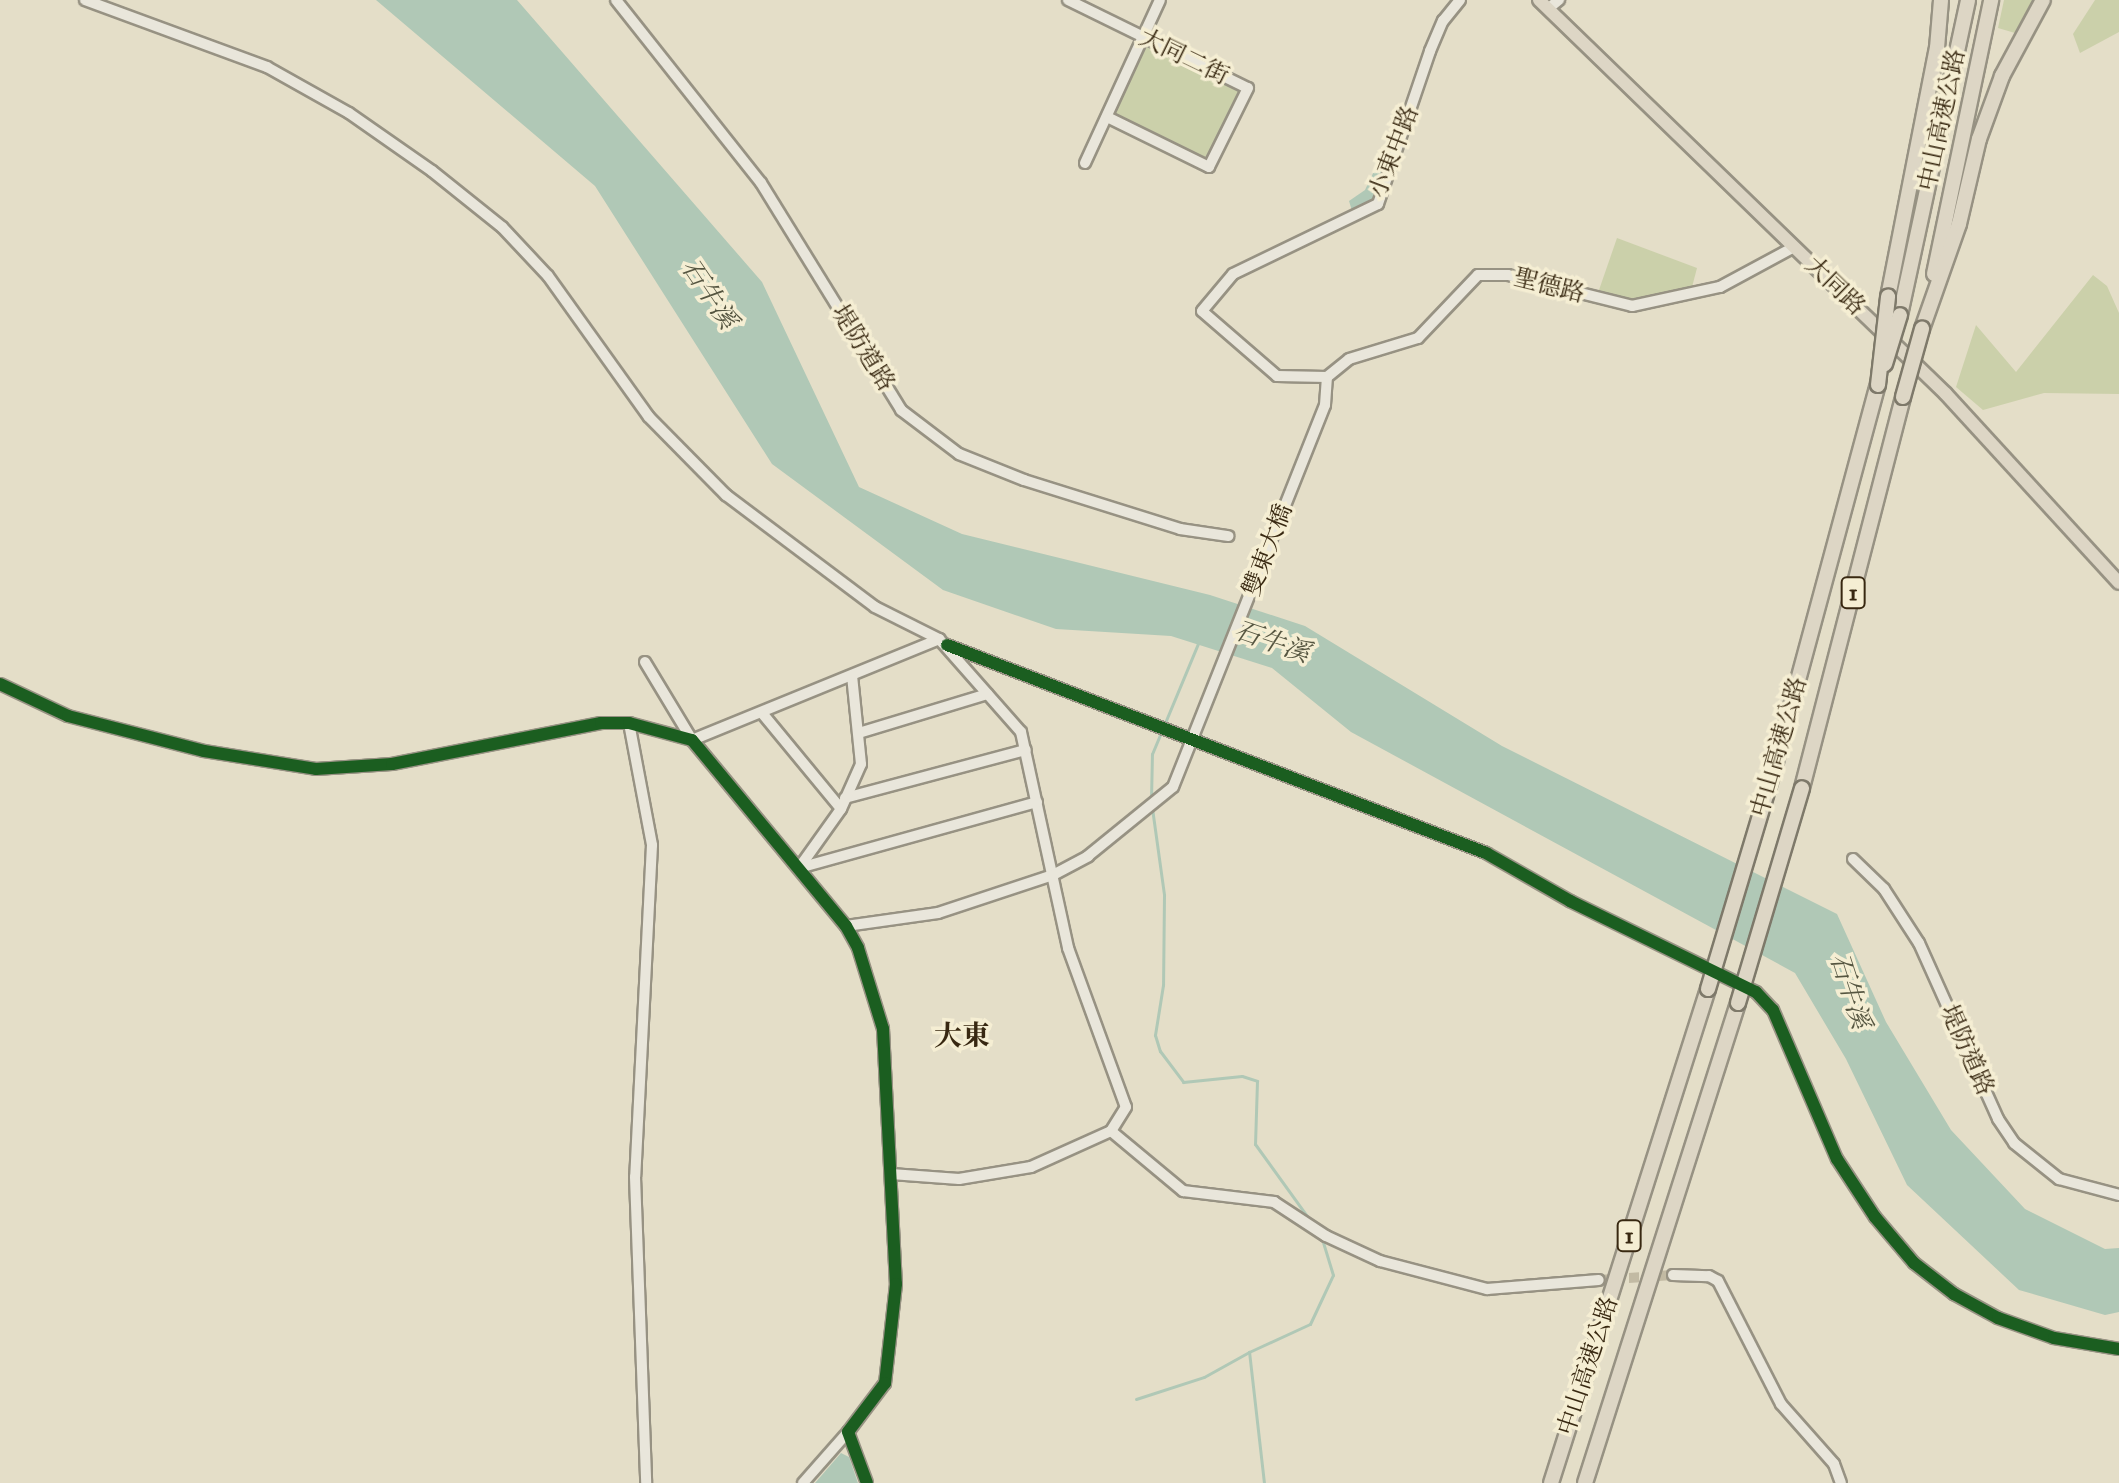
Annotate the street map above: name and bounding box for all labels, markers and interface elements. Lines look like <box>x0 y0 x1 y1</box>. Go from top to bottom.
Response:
street label: 大同二街 <box>1135 23 1233 91</box>
street label: 中山高速公路 <box>1913 47 1971 193</box>
street label: 小東中路 <box>1363 102 1425 202</box>
street label: 大同路 <box>1799 251 1871 321</box>
water label: 石牛溪 <box>674 253 744 335</box>
street label: 聖德路 <box>1511 263 1587 309</box>
street label: 堤防道路 <box>825 300 901 396</box>
street label: 雙東大橋 <box>1237 500 1299 600</box>
road number: 1 <box>1839 575 1867 611</box>
water label: 石牛溪 <box>1230 615 1314 669</box>
street label: 中山高速公路 <box>1745 674 1813 820</box>
water label: 石牛溪 <box>1823 949 1877 1033</box>
street label: 堤防道路 <box>1934 1000 2000 1100</box>
district label: 大東 <box>934 1019 990 1053</box>
road number: 1 <box>1615 1218 1643 1254</box>
street label: 中山高速公路 <box>1552 1293 1624 1439</box>

